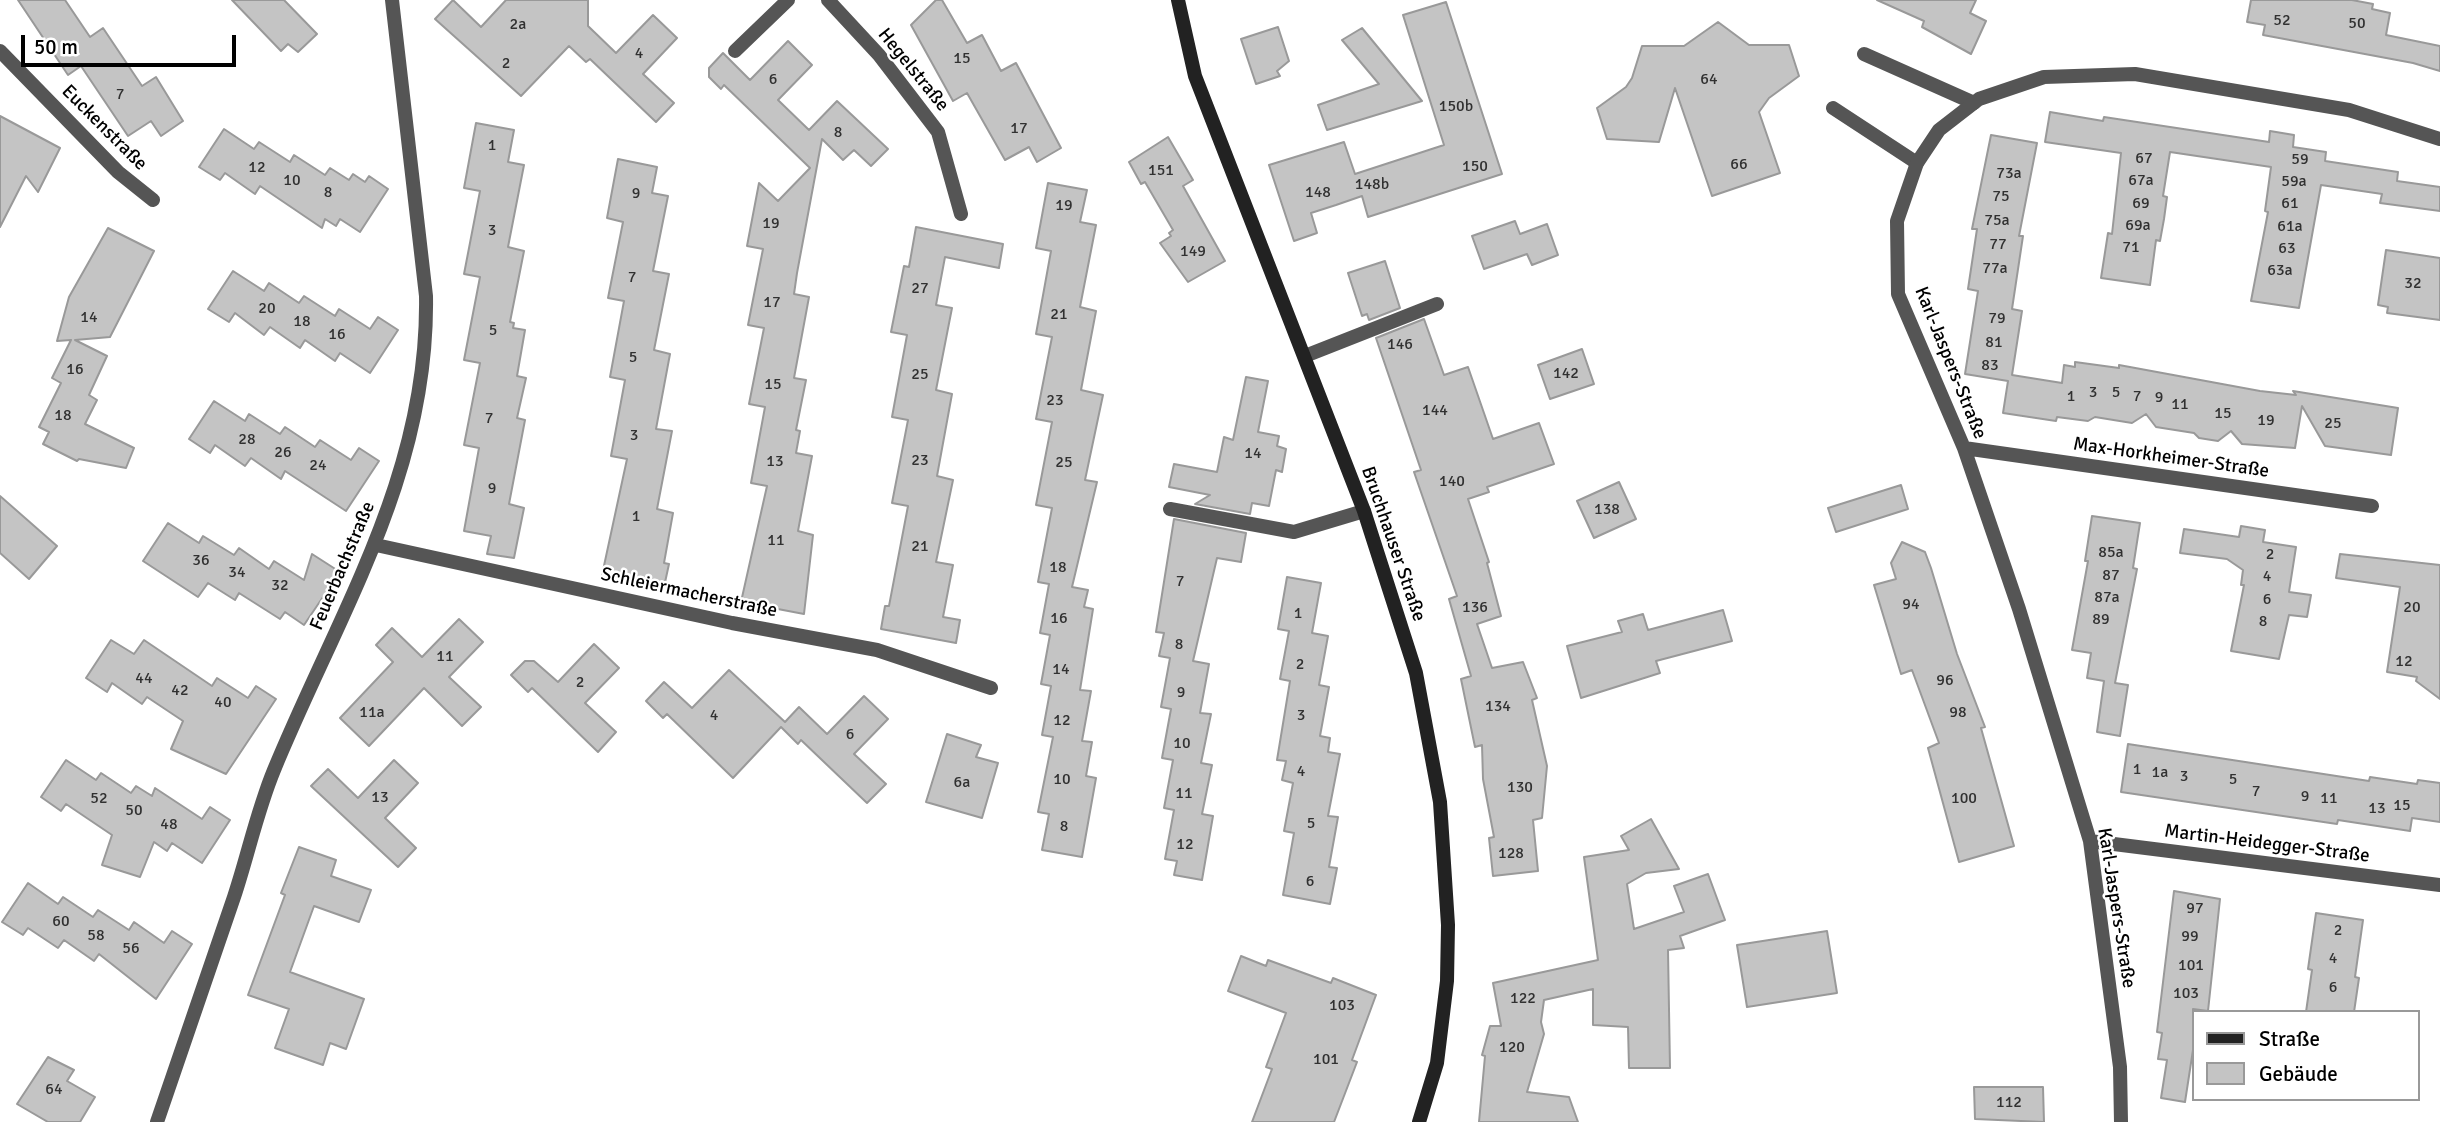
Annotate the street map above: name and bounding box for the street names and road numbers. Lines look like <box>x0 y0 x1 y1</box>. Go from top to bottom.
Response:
street label: Hegelstraße <box>873 24 953 116</box>
street label: Euckenstraße <box>56 80 152 176</box>
street label: Karl-Jaspers-Straße <box>1909 284 1991 442</box>
street label: Max-Horkheimer-Straße <box>2072 433 2270 483</box>
street label: Bruchhauser Straße <box>1356 464 1430 624</box>
street label: Feuerbachstraße <box>306 498 380 634</box>
street label: Schleiermacherstraße <box>599 563 779 623</box>
street label: Martin-Heidegger-Straße <box>2163 820 2371 868</box>
street label: Karl-Jaspers-Straße <box>2092 826 2140 990</box>

